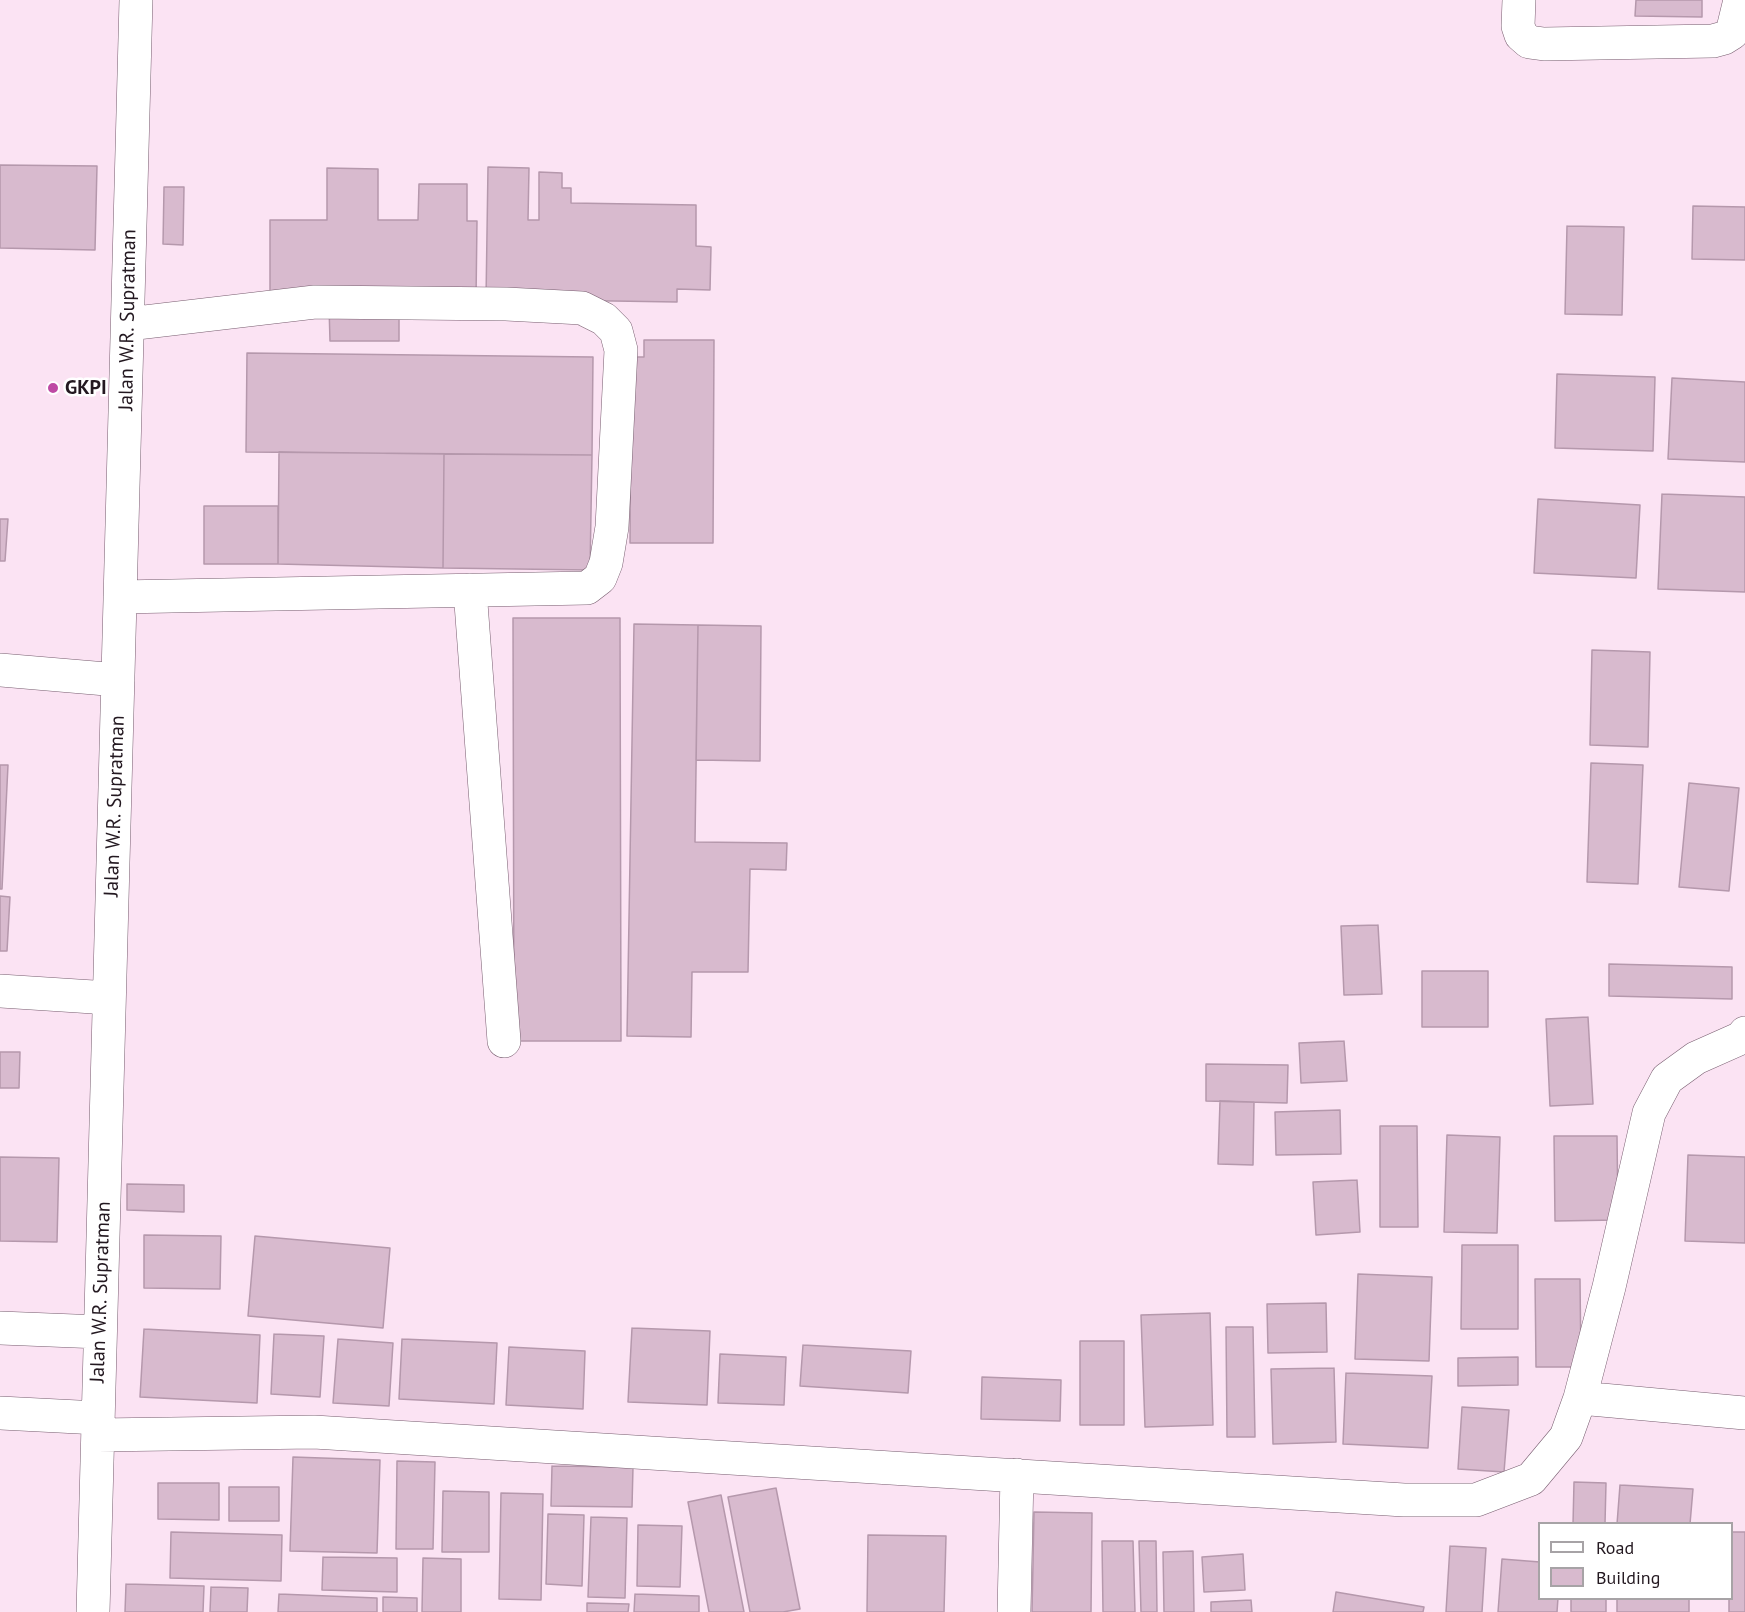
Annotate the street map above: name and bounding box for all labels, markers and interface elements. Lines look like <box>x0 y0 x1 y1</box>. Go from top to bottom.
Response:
street label: Jalan W.R. Supratman <box>114 229 142 411</box>
place label: GKPI <box>65 376 107 400</box>
marker: GKPI <box>46 381 60 395</box>
street label: Jalan W.R. Supratman <box>100 715 130 897</box>
street label: Jalan W.R. Supratman <box>86 1201 116 1383</box>
legend <box>1538 1522 1733 1600</box>
text: Road <box>1596 1536 1634 1559</box>
text: Building <box>1596 1566 1660 1589</box>

